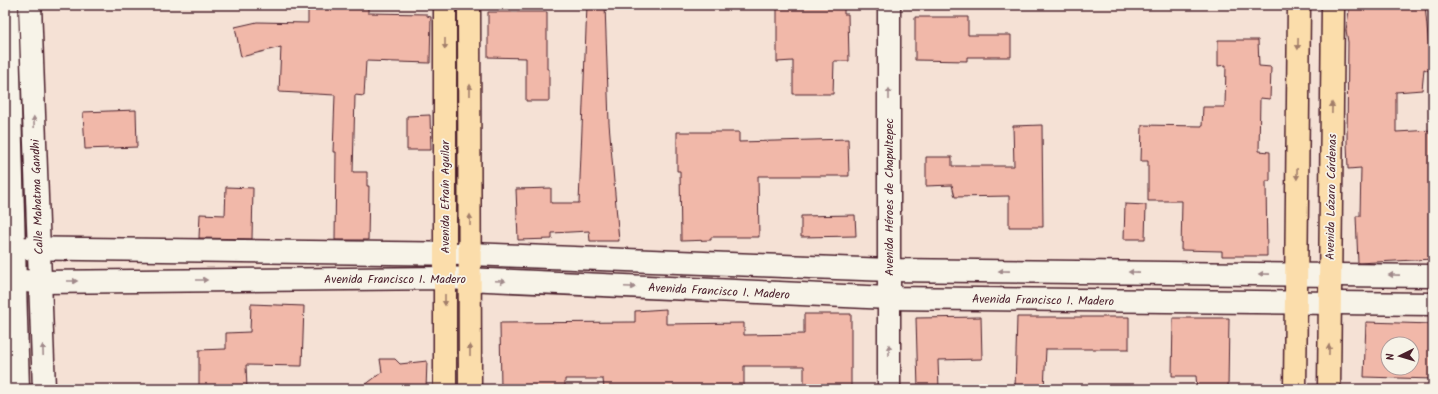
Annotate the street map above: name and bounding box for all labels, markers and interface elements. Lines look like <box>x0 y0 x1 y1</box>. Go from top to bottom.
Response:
one-way arrow <box>442 38 448 51</box>
one-way arrow <box>1295 38 1301 51</box>
one-way arrow <box>467 83 473 96</box>
one-way arrow <box>886 87 892 100</box>
one-way arrow <box>1329 101 1335 114</box>
one-way arrow <box>31 115 37 128</box>
street label: Avenida Héroes de Chapultepec <box>880 118 899 276</box>
street label: Avenida Lázaro Cárdenas <box>1321 134 1342 260</box>
street label: Calle Mahatma Gandhi <box>26 138 49 255</box>
street label: Avenida Efraín Aguilar <box>436 140 455 253</box>
one-way arrow <box>1294 168 1300 181</box>
one-way arrow <box>467 213 473 226</box>
one-way arrow <box>997 268 1010 274</box>
one-way arrow <box>1127 269 1140 275</box>
street label: Avenida Francisco I. Madero <box>324 270 466 289</box>
one-way arrow <box>1257 271 1270 277</box>
one-way arrow <box>1387 272 1400 278</box>
one-way arrow <box>196 277 209 283</box>
one-way arrow <box>66 278 79 284</box>
one-way arrow <box>494 278 507 284</box>
street label: Avenida Francisco I. Madero <box>648 278 790 305</box>
one-way arrow <box>624 283 636 290</box>
street label: Avenida Francisco I. Madero <box>972 290 1114 311</box>
one-way arrow <box>442 294 448 307</box>
north arrow <box>1380 336 1420 376</box>
one-way arrow <box>467 343 473 356</box>
one-way arrow <box>886 343 892 356</box>
one-way arrow <box>39 344 46 356</box>
one-way arrow <box>1326 344 1333 356</box>
text: N <box>1382 352 1400 361</box>

